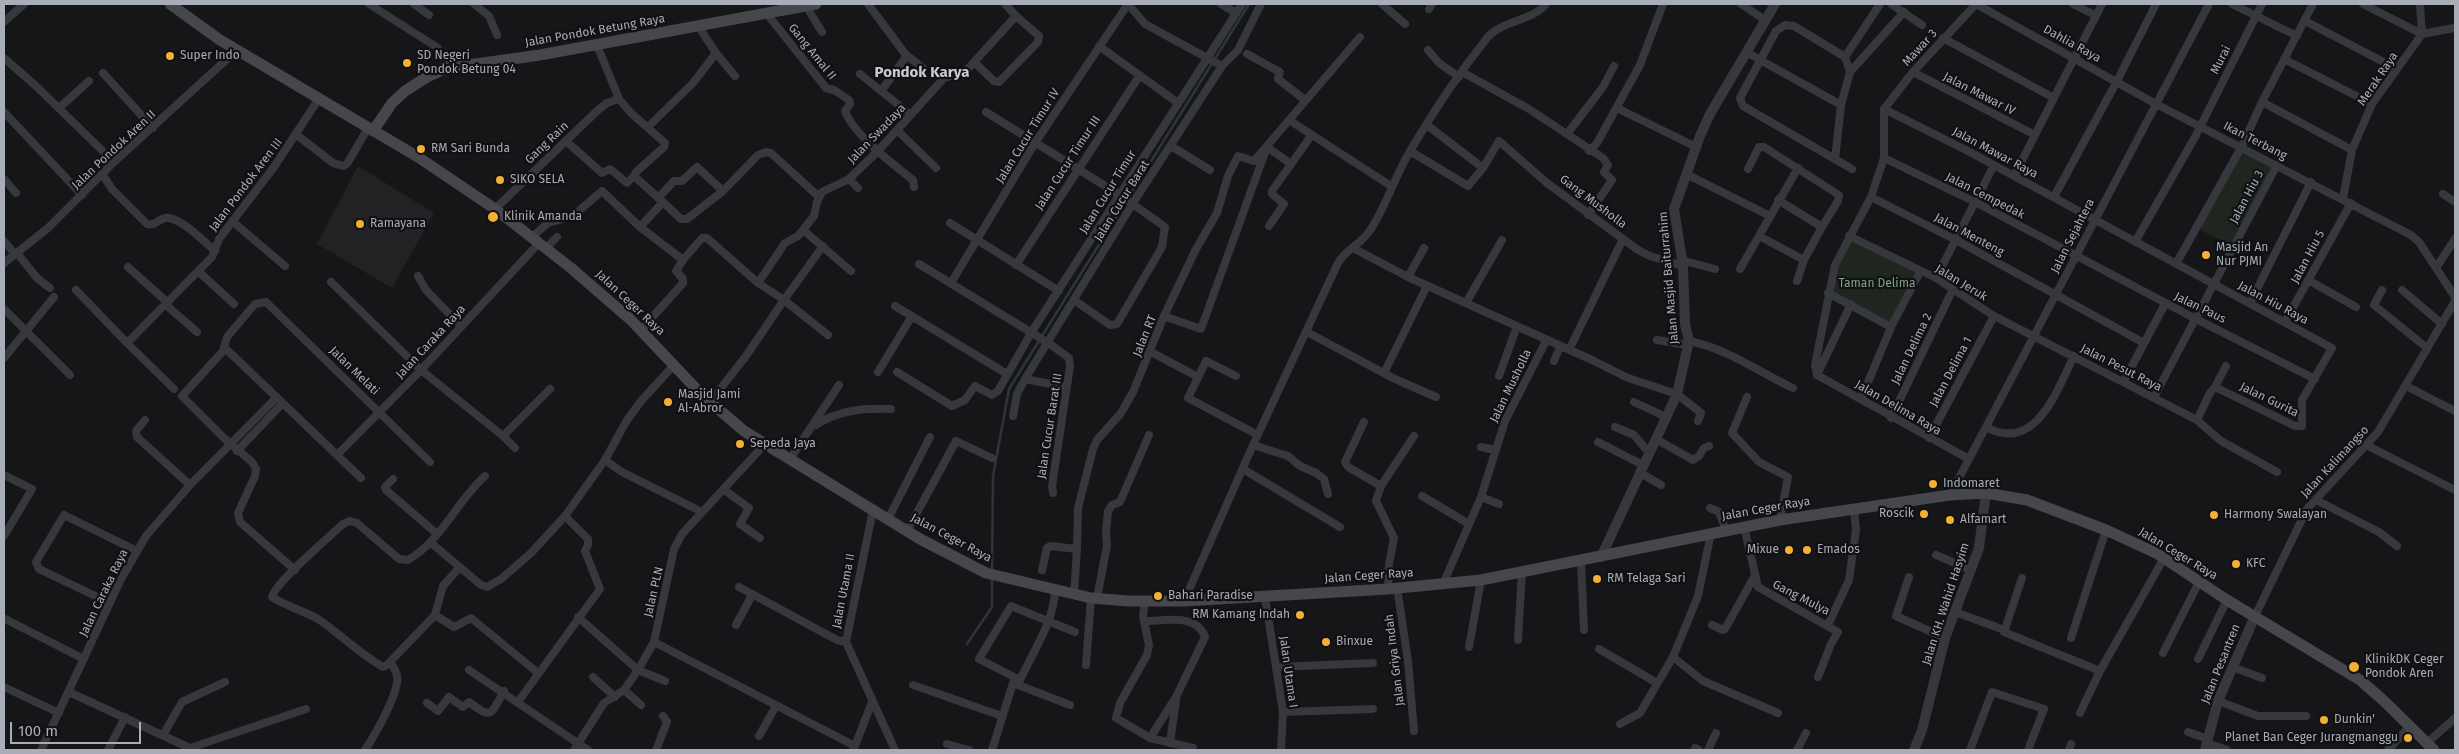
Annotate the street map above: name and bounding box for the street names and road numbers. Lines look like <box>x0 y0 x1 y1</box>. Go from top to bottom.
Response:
street label: Jalan Pondok Betung Raya <box>524 12 666 50</box>
street label: Gang Amal II <box>785 21 839 83</box>
street label: Dahlia Raya <box>2041 22 2103 66</box>
street label: Mawar 3 <box>1900 27 1940 69</box>
street label: Murai <box>2208 43 2234 77</box>
street label: Merak Raya <box>2355 49 2401 109</box>
street label: Jalan Mawar IV <box>1941 70 2017 118</box>
street label: Jalan Cucur Timur IV <box>993 86 1063 186</box>
street label: Jalan Swadaya <box>845 101 909 167</box>
street label: Jalan Pondok Aren II <box>69 107 159 193</box>
street label: Jalan Cucur Timur III <box>1032 113 1104 213</box>
street label: Gang Rain <box>522 119 572 167</box>
street label: Ikan Terbang <box>2221 119 2289 163</box>
street label: Jalan Mawar Raya <box>1950 124 2040 182</box>
street label: Jalan Pondok Aren III <box>206 136 286 234</box>
street label: Jalan Cucur Timur <box>1077 148 1139 236</box>
street label: Jalan Cucur Barat <box>1091 158 1153 244</box>
street label: Jalan Hiu 3 <box>2227 168 2267 226</box>
street label: Jalan Cempedak <box>1943 170 2027 222</box>
street label: Gang Musholla <box>1557 172 1629 232</box>
street label: Jalan Sejahtera <box>2048 196 2098 276</box>
street label: Jalan Masjid Baiturrahim <box>1656 211 1682 345</box>
street label: Jalan Menteng <box>1932 211 2006 259</box>
street label: Jalan Hiu 5 <box>2288 228 2328 286</box>
street label: Jalan Jeruk <box>1932 262 1990 304</box>
street label: Jalan Ceger Raya <box>592 267 668 339</box>
street label: Jalan Hiu Raya <box>2235 278 2311 328</box>
street label: Jalan Paus <box>2172 289 2228 327</box>
street label: Jalan Caraka Raya <box>393 302 469 382</box>
street label: Jalan Delima 2 <box>1889 311 1935 387</box>
street label: Jalan RT <box>1130 313 1160 359</box>
street label: Jalan Delima 1 <box>1927 335 1975 409</box>
street label: Jalan Pesut Raya <box>2078 341 2164 395</box>
street label: Jalan Melati <box>326 344 382 398</box>
street label: Jalan Musholla <box>1487 347 1535 425</box>
street label: Jalan Cucur Barat III <box>1035 372 1065 480</box>
street label: Jalan Delima Raya <box>1852 377 1944 439</box>
street label: Jalan Gurita <box>2237 380 2301 420</box>
street label: Jalan Kalimangso <box>2298 423 2372 501</box>
street label: Jalan Ceger Raya <box>1721 494 1811 524</box>
street label: Jalan Ceger Raya <box>908 511 994 565</box>
street label: Jalan Ceger Raya <box>2136 525 2220 583</box>
street label: Jalan KH. Wahid Hasyim <box>1919 541 1973 667</box>
street label: Jalan Caraka Raya <box>77 547 131 639</box>
street label: Jalan Utama II <box>830 552 858 630</box>
street label: Jalan PLN <box>641 565 667 619</box>
street label: Jalan Ceger Raya <box>1324 566 1414 586</box>
street label: Gang Mulya <box>1770 577 1832 619</box>
street label: Jalan Griya Indah <box>1382 613 1408 707</box>
street label: Jalan Pesantren <box>2198 622 2244 706</box>
street label: Jalan Utama I <box>1276 635 1300 709</box>

